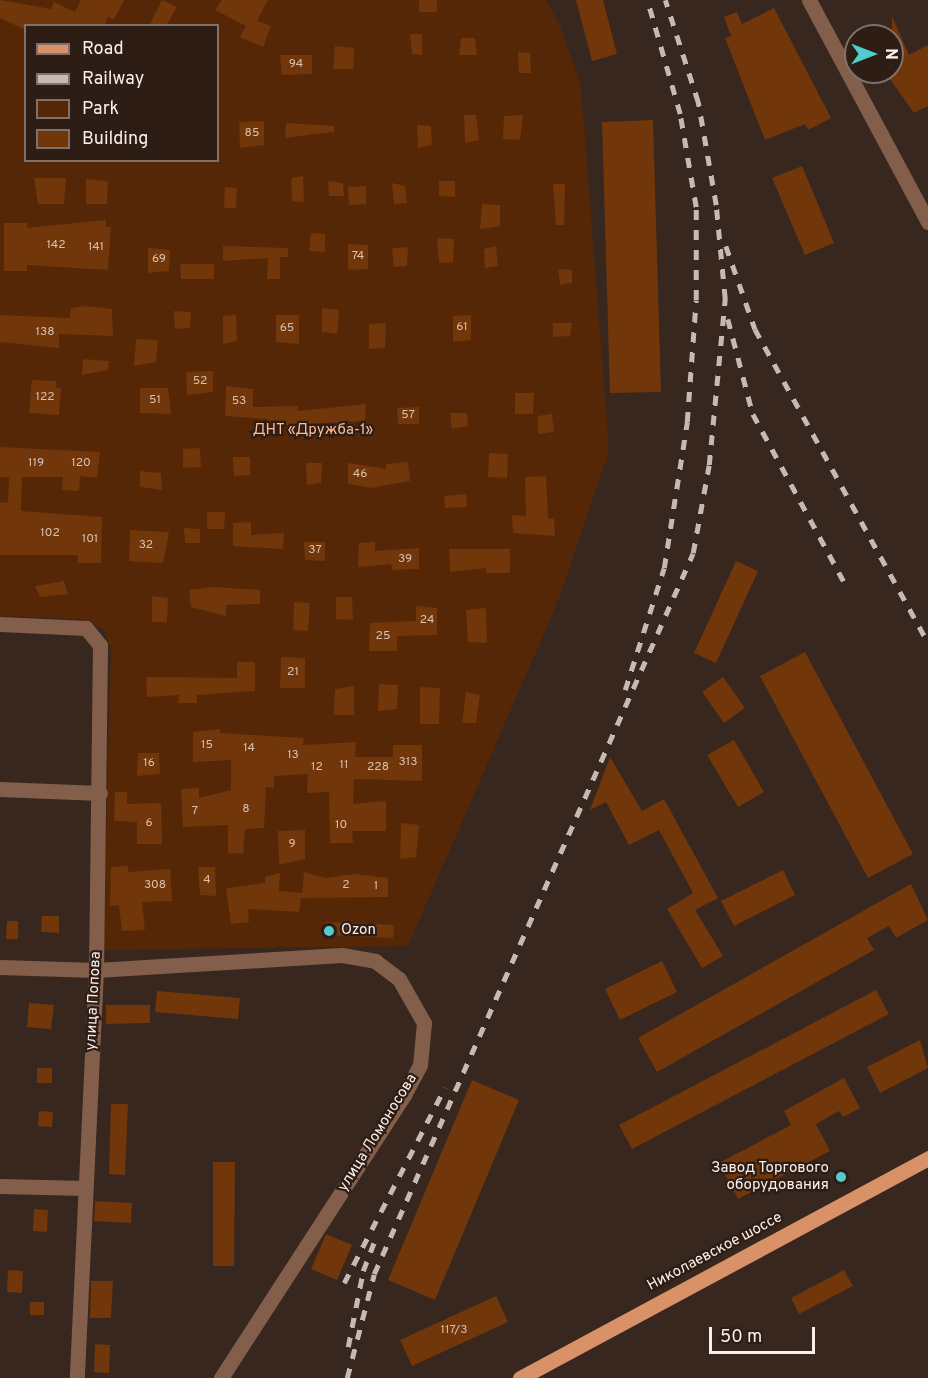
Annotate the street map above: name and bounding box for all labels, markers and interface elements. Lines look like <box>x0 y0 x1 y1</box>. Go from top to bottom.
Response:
legend <box>24 24 219 162</box>
north arrow <box>844 24 904 84</box>
text: Road <box>82 38 124 61</box>
text: N <box>880 48 900 60</box>
house number: 94 <box>289 58 303 72</box>
text: Railway <box>82 68 144 91</box>
text: Park <box>82 98 119 121</box>
house number: 85 <box>245 127 259 141</box>
text: Building <box>82 128 148 151</box>
house number: 142 <box>46 239 66 253</box>
house number: 141 <box>88 241 104 255</box>
house number: 74 <box>352 250 364 264</box>
house number: 69 <box>152 253 166 267</box>
house number: 61 <box>456 321 468 335</box>
house number: 65 <box>280 322 294 336</box>
house number: 138 <box>35 326 55 340</box>
house number: 52 <box>193 375 207 389</box>
house number: 122 <box>35 391 55 405</box>
house number: 51 <box>149 394 161 408</box>
house number: 53 <box>232 395 246 409</box>
house number: 57 <box>401 409 415 423</box>
park label: ДНТ «Дружба-1» <box>252 422 374 440</box>
house number: 119 <box>28 457 44 471</box>
house number: 120 <box>71 457 91 471</box>
house number: 46 <box>353 468 367 482</box>
house number: 102 <box>40 527 60 541</box>
house number: 101 <box>82 533 98 547</box>
house number: 32 <box>139 539 153 553</box>
house number: 37 <box>308 544 322 558</box>
house number: 39 <box>398 553 412 567</box>
house number: 24 <box>420 614 434 628</box>
house number: 25 <box>376 630 390 644</box>
house number: 21 <box>287 666 299 680</box>
house number: 15 <box>201 739 213 753</box>
house number: 14 <box>243 742 255 756</box>
house number: 13 <box>287 749 299 763</box>
house number: 313 <box>399 756 417 770</box>
house number: 16 <box>143 757 155 771</box>
house number: 11 <box>340 759 348 773</box>
house number: 12 <box>311 761 323 775</box>
house number: 228 <box>367 761 389 775</box>
house number: 8 <box>242 803 250 817</box>
house number: 7 <box>192 805 198 819</box>
house number: 6 <box>145 817 153 831</box>
house number: 10 <box>335 819 347 833</box>
house number: 9 <box>288 838 296 852</box>
house number: 4 <box>203 874 211 888</box>
house number: 308 <box>144 879 166 893</box>
house number: 2 <box>342 879 350 893</box>
house number: 1 <box>374 880 378 894</box>
place label: Ozon <box>341 922 376 940</box>
marker: Ozon <box>322 924 336 938</box>
street label: улица Попова <box>82 951 106 1051</box>
street label: улица Ломоносова <box>335 1071 421 1195</box>
place label: Завод Торгового оборудования <box>710 1159 829 1194</box>
marker: Завод Торгового оборудования <box>834 1170 848 1184</box>
street label: Николаевское шоссе <box>645 1209 785 1295</box>
scale bar <box>712 1315 818 1353</box>
house number: 117/3 <box>441 1324 467 1338</box>
text: 50 m <box>720 1326 762 1349</box>

